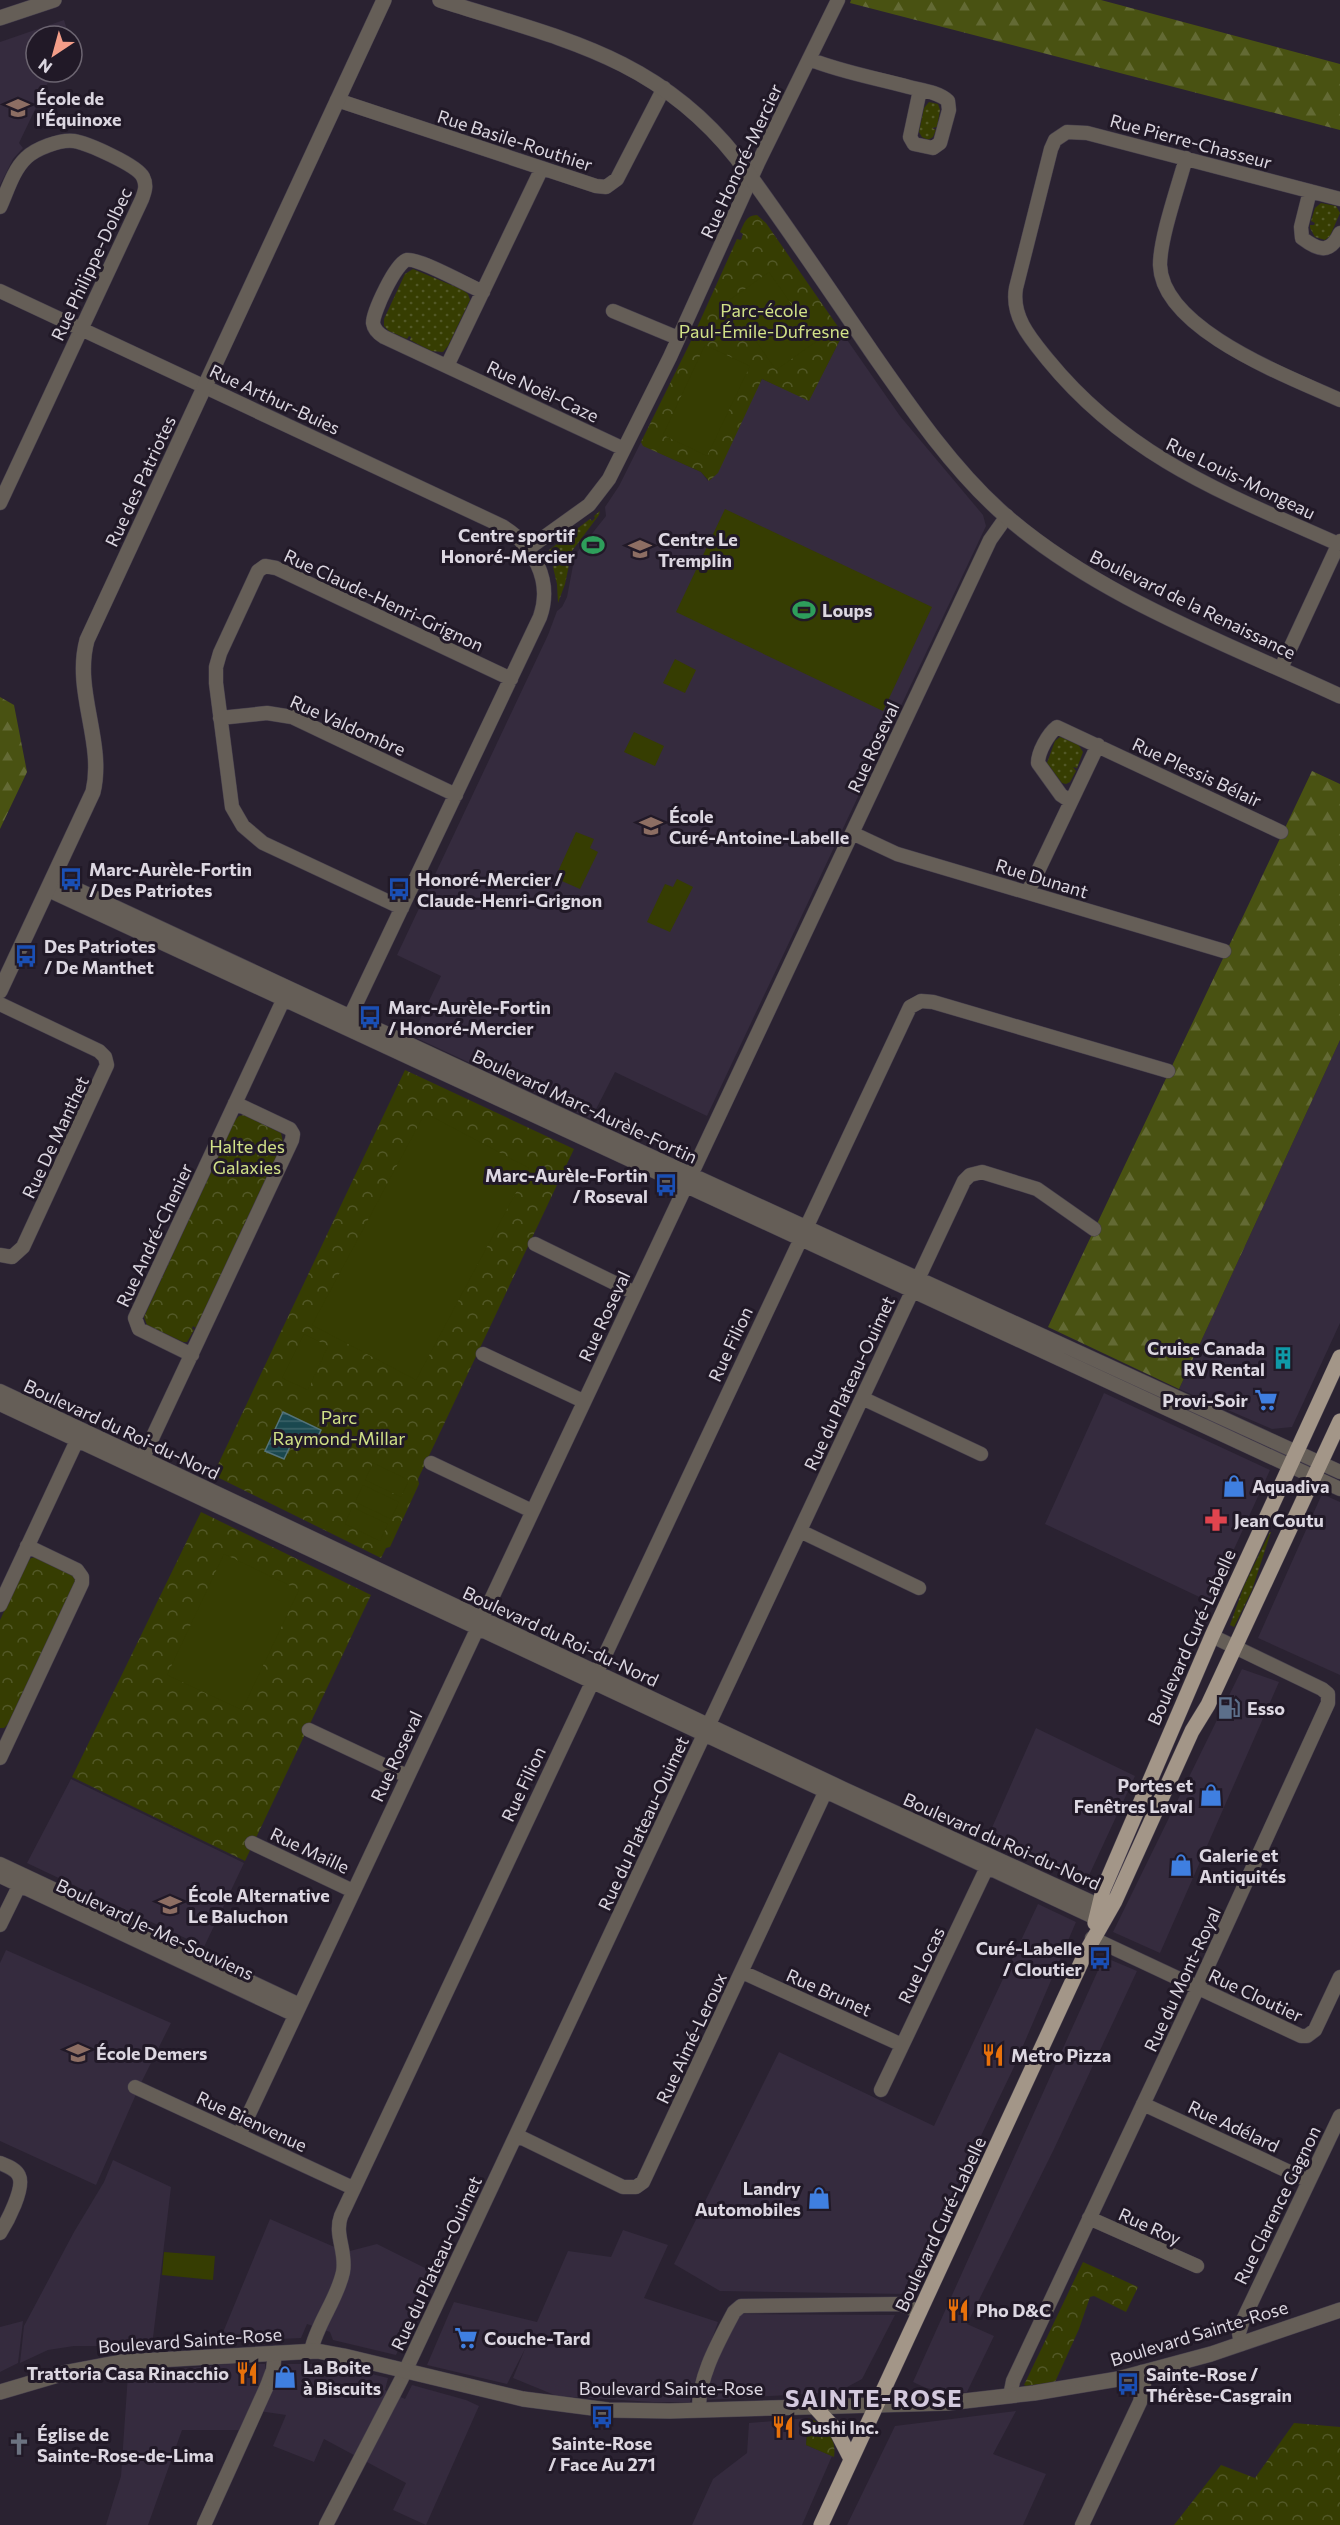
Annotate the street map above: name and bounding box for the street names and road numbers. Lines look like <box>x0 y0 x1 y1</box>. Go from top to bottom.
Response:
street label: Rue Honoré-Mercier <box>696 80 786 242</box>
street label: Rue Basile-Routhier <box>435 105 595 175</box>
street label: Rue Pierre-Chasseur <box>1108 109 1274 173</box>
street label: Rue Philippe-Dolbec <box>46 184 136 344</box>
street label: Rue Noël-Caze <box>483 355 603 427</box>
street label: Rue Arthur-Buies <box>206 359 344 439</box>
street label: Rue des Patriotes <box>100 412 180 550</box>
street label: Rue Louis-Mongeau <box>1163 432 1319 524</box>
street label: Rue Claude-Henri-Grignon <box>281 544 487 656</box>
street label: Boulevard de la Renaissance <box>1087 545 1299 663</box>
street label: Rue Valdombre <box>287 690 409 760</box>
street label: Rue Roseval <box>842 698 904 796</box>
street label: Rue Plessis Bélair <box>1129 732 1265 812</box>
street label: Rue Dunant <box>993 853 1091 903</box>
street label: Boulevard Marc-Aurèle-Fortin <box>469 1044 701 1168</box>
street label: Rue De Manthet <box>17 1072 93 1202</box>
street label: Rue André-Chenier <box>111 1160 197 1310</box>
street label: Rue Roseval <box>573 1267 635 1365</box>
street label: Rue du Plateau-Ouimet <box>799 1292 899 1474</box>
street label: Rue Filion <box>703 1303 757 1385</box>
street label: Boulevard du Roi-du-Nord <box>21 1374 223 1484</box>
street label: Boulevard Curé-Labelle <box>1142 1546 1240 1728</box>
street label: Boulevard du Roi-du-Nord <box>460 1581 662 1691</box>
street label: Rue Roseval <box>365 1707 427 1805</box>
street label: Rue du Plateau-Ouimet <box>593 1732 693 1914</box>
street label: Rue Filion <box>496 1743 550 1825</box>
street label: Boulevard du Roi-du-Nord <box>900 1788 1104 1894</box>
street label: Rue Maille <box>267 1822 353 1878</box>
street label: Boulevard Je-Me-Souviens <box>53 1874 257 1984</box>
street label: Rue du Mont-Royal <box>1139 1903 1225 2055</box>
street label: Rue Locas <box>893 1923 949 2007</box>
street label: Rue Brunet <box>783 1963 875 2021</box>
street label: Rue Cloutier <box>1205 1964 1307 2026</box>
street label: Rue Aimé-Leroux <box>651 1969 731 2107</box>
street label: Rue Bienvenue <box>193 2086 311 2156</box>
street label: Rue Adélard <box>1185 2095 1283 2157</box>
street label: Rue Clarence Gagnon <box>1229 2122 1325 2288</box>
street label: Boulevard Curé-Labelle <box>890 2133 990 2315</box>
street label: Rue du Plateau-Ouimet <box>386 2172 486 2354</box>
street label: Rue Roy <box>1115 2202 1185 2250</box>
street label: Boulevard Sainte-Rose <box>1108 2296 1290 2370</box>
street label: Boulevard Sainte-Rose <box>97 2323 283 2357</box>
street label: Boulevard Sainte-Rose <box>579 2377 763 2399</box>

